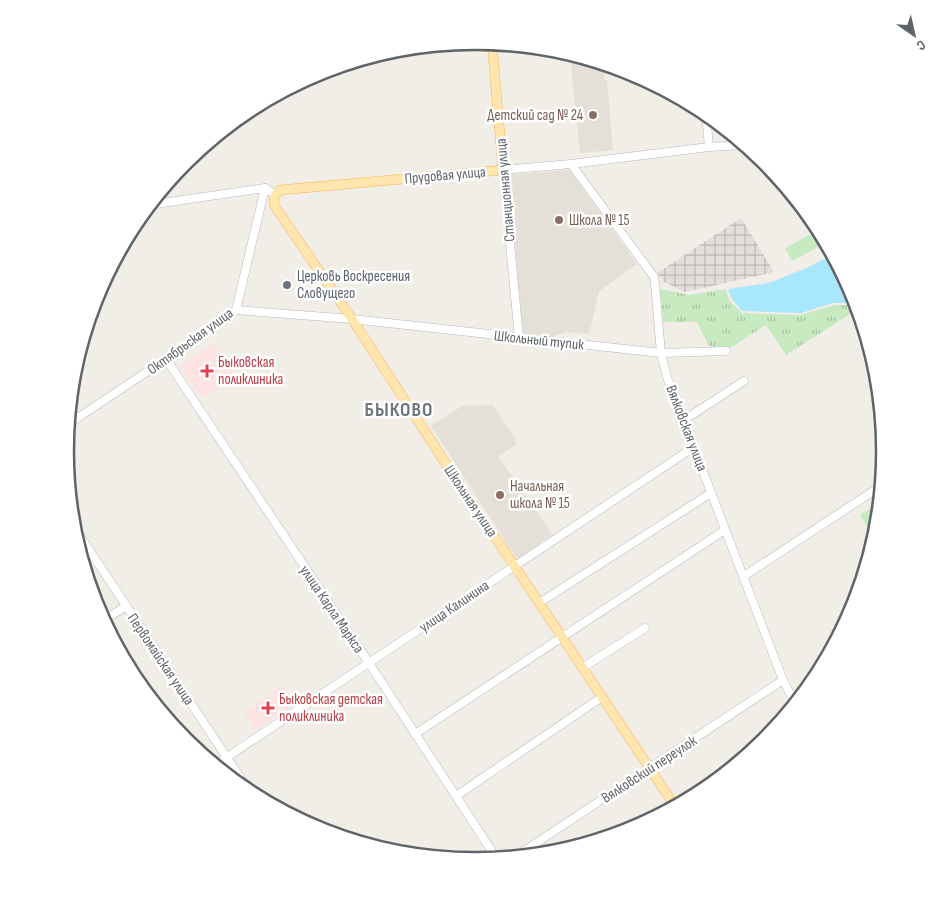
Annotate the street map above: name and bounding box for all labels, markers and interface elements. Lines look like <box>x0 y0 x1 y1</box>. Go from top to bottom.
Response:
north arrow <box>889 10 939 60</box>
text: С <box>913 36 929 54</box>
place label: Детский сад № 24 <box>487 106 583 125</box>
marker: Детский сад № 24 <box>587 109 599 121</box>
street label: Станционная улица <box>492 137 519 242</box>
street label: Прудовая улица <box>404 162 487 189</box>
place label: Школа № 15 <box>569 211 630 230</box>
marker: Школа № 15 <box>553 214 565 226</box>
place label: Церковь Воскресения Словущего <box>297 267 410 303</box>
marker: Церковь Воскресения Словущего <box>281 279 293 291</box>
street label: Октябрьская улица <box>144 304 237 379</box>
street label: Школьный тупик <box>493 326 585 355</box>
place label: Быковская поликлиника <box>218 353 283 389</box>
marker: Быковская поликлиника <box>200 364 214 378</box>
street label: Вялковская улица <box>661 382 712 474</box>
district label: БЫКОВО <box>365 398 433 422</box>
street label: Школьная улица <box>440 462 502 541</box>
place label: Начальная школа № 15 <box>510 477 570 513</box>
marker: Начальная школа № 15 <box>494 489 506 501</box>
street label: улица Карла Маркса <box>295 562 368 657</box>
street label: улица Калинина <box>416 576 493 637</box>
street label: Первомайская улица <box>123 610 198 709</box>
place label: Быковская детская поликлиника <box>279 690 383 726</box>
marker: Быковская детская поликлиника <box>261 701 275 715</box>
street label: Вялковский переулок <box>598 731 701 807</box>

